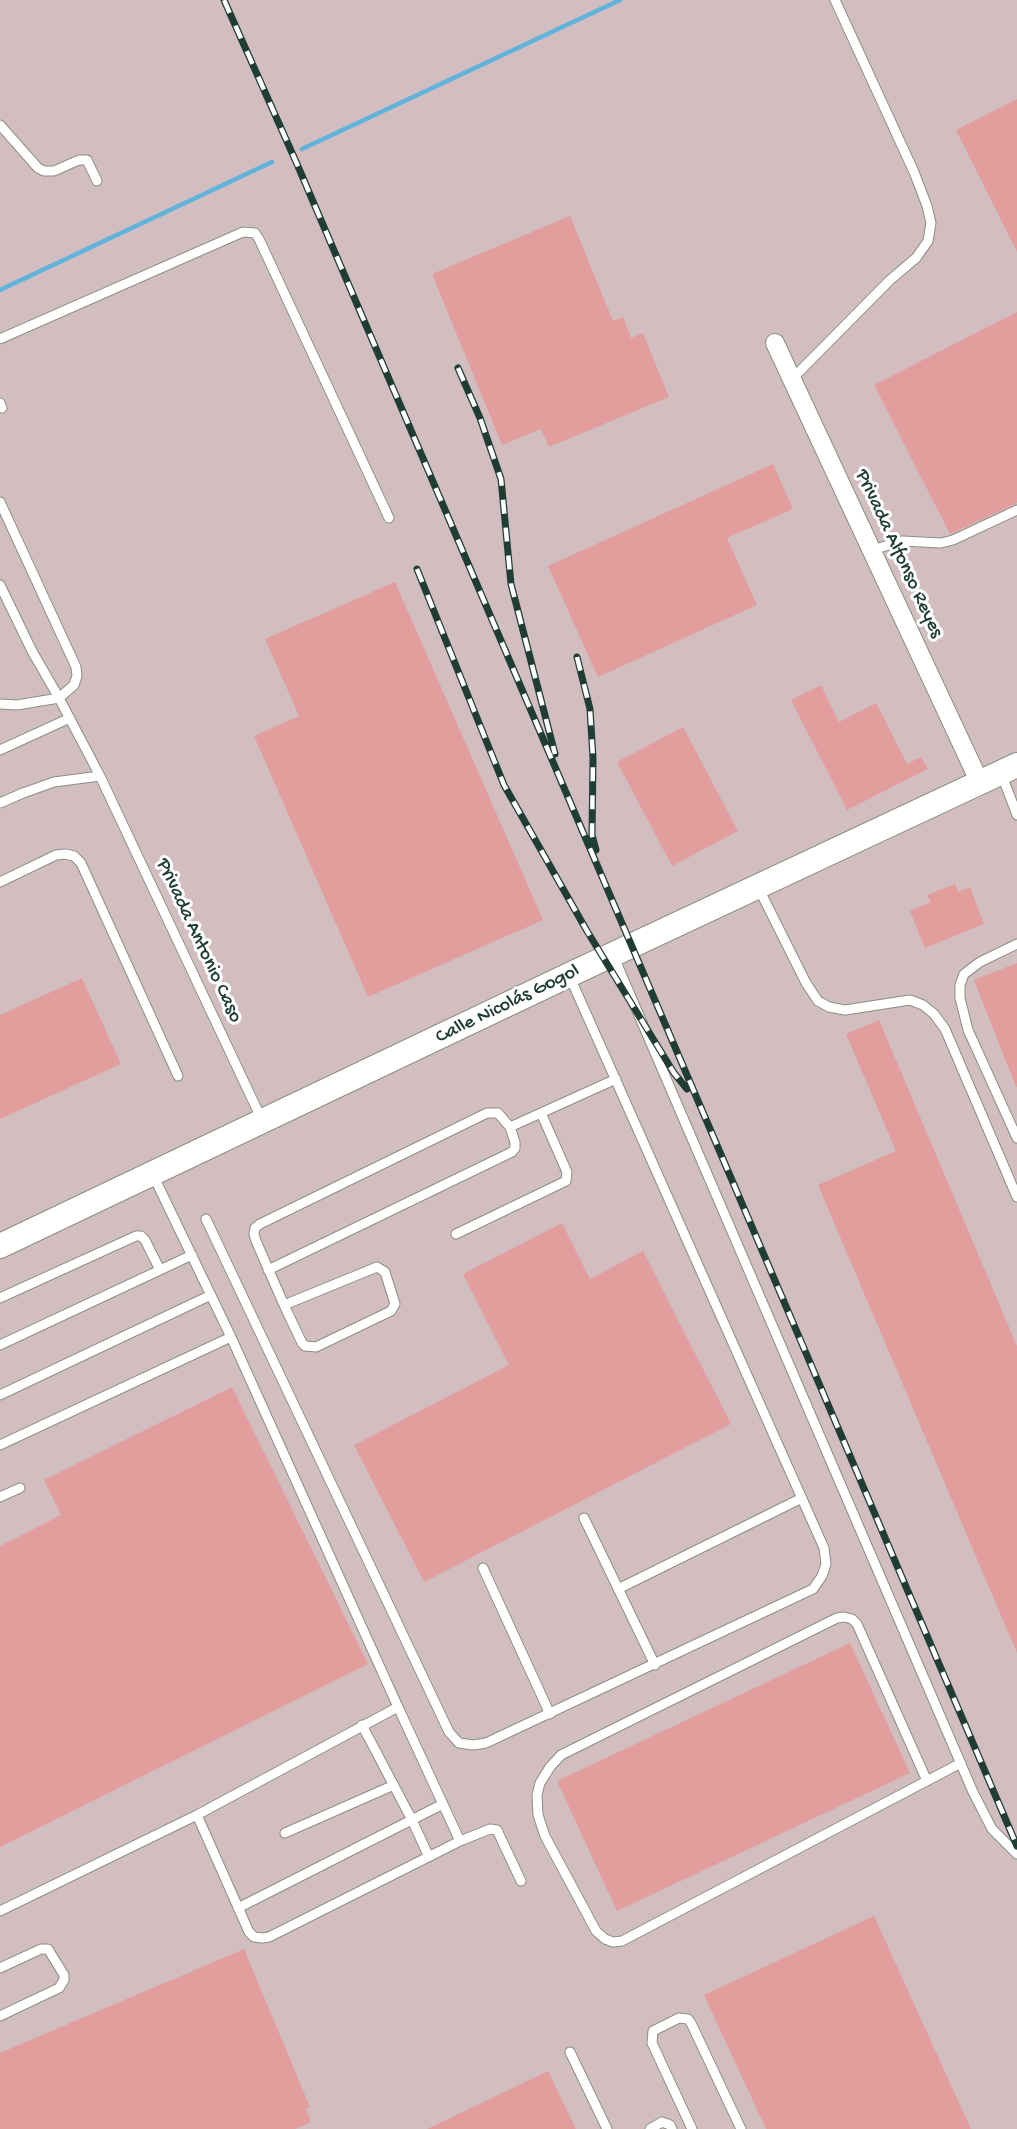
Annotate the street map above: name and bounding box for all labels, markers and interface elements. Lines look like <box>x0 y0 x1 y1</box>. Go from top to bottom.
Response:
street label: Privada Alfonso Reyes <box>848 466 948 642</box>
street label: Privada Antonio Caso <box>149 855 247 1027</box>
street label: Calle Nicolás Gogol <box>432 960 584 1050</box>

